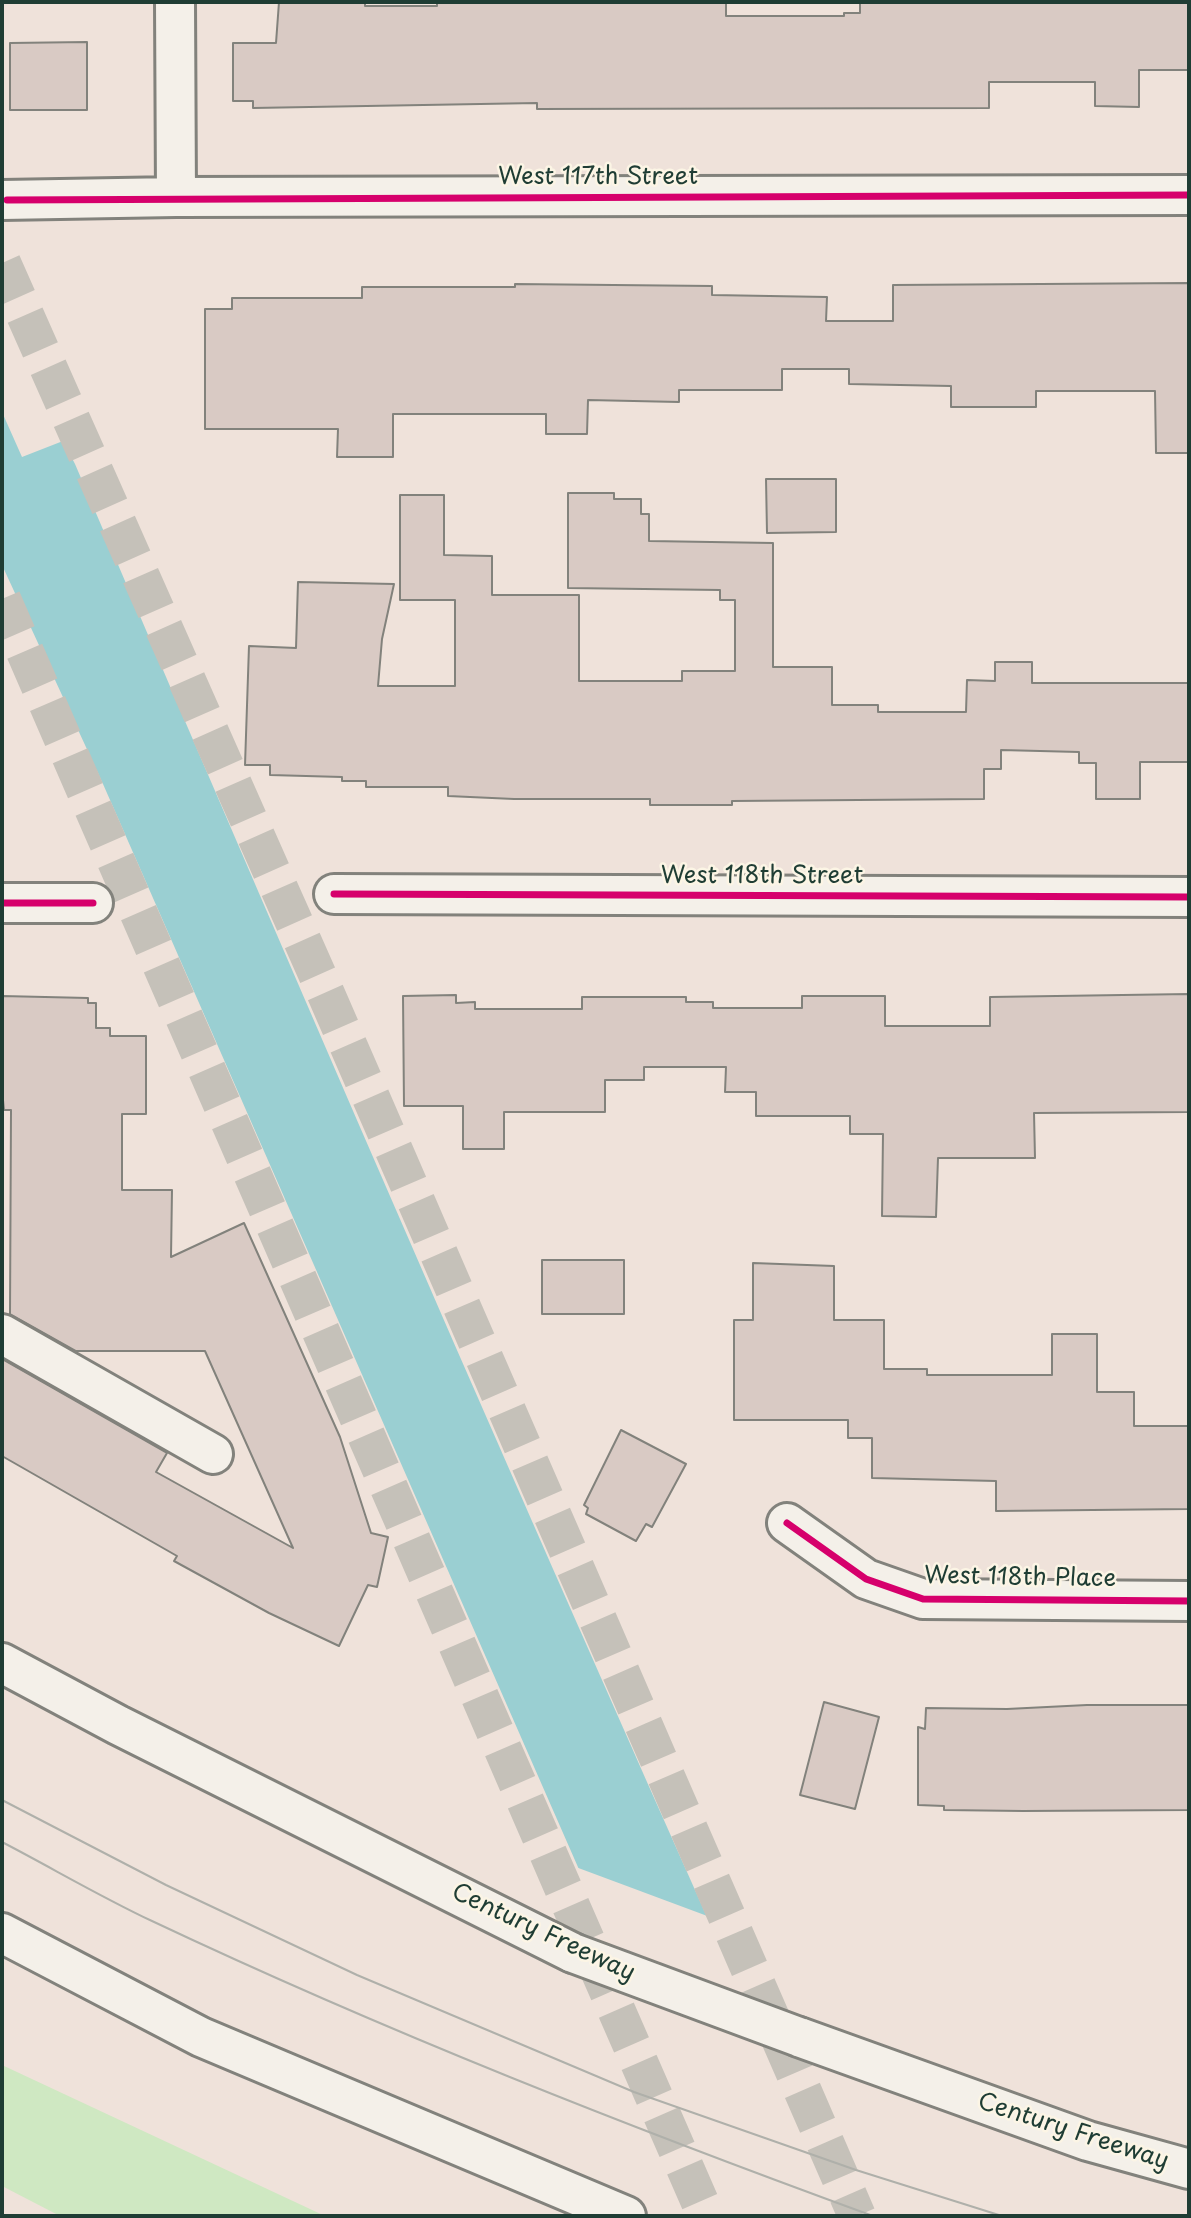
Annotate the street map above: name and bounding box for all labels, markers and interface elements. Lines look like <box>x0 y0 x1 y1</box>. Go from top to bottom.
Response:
street label: West 117th Street <box>498 163 698 191</box>
street label: West 118th Street <box>661 862 863 890</box>
street label: West 118th Place <box>924 1562 1116 1594</box>
street label: Century Freeway <box>447 1878 639 1988</box>
street label: Century Freeway <box>974 2088 1172 2176</box>

